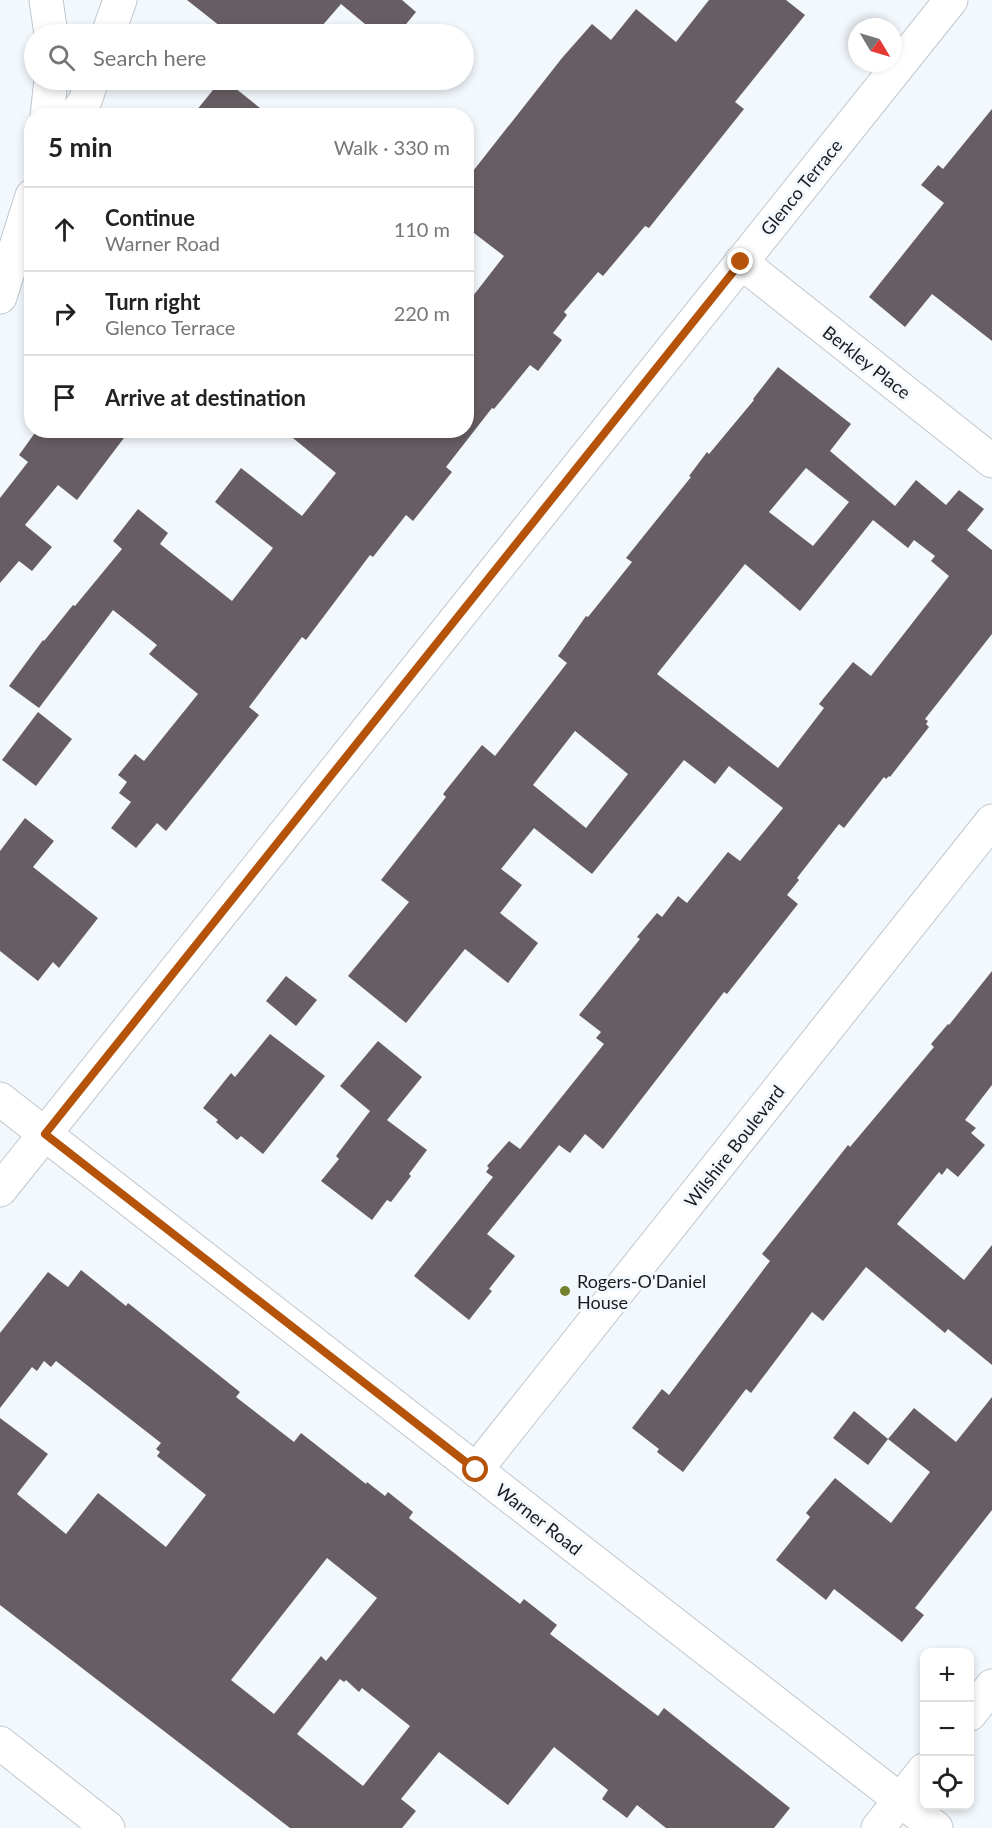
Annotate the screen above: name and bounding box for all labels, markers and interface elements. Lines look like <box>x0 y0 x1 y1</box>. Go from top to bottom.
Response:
north arrow <box>848 18 902 72</box>
search box <box>24 24 474 90</box>
icon: search <box>45 41 78 74</box>
text: Search here <box>93 44 206 71</box>
text: 5 min <box>48 131 112 163</box>
street label: Glenco Terrace <box>756 134 846 240</box>
text: Walk · 330 m <box>334 135 450 159</box>
text: Continue <box>105 204 195 231</box>
icon: ahead <box>48 213 81 246</box>
text: 110 m <box>394 217 450 241</box>
text: Warner Road <box>105 231 220 255</box>
route end <box>727 248 753 274</box>
text: Turn right <box>105 288 200 315</box>
icon: right <box>48 297 81 330</box>
text: 220 m <box>394 301 450 325</box>
text: Glenco Terrace <box>105 315 235 339</box>
street label: Berkley Place <box>819 321 915 403</box>
icon: arrive <box>48 381 81 414</box>
text: Arrive at destination <box>105 384 306 411</box>
street label: Wilshire Boulevard <box>679 1080 789 1212</box>
place label: Rogers-O'Daniel House <box>577 1270 706 1313</box>
marker: Rogers-O'Daniel House <box>558 1284 572 1298</box>
route start <box>462 1456 488 1482</box>
street label: Warner Road <box>491 1479 587 1559</box>
map controls <box>920 1648 974 1810</box>
button: + <box>920 1648 974 1702</box>
button: − <box>920 1702 974 1756</box>
button: locate <box>920 1756 974 1810</box>

